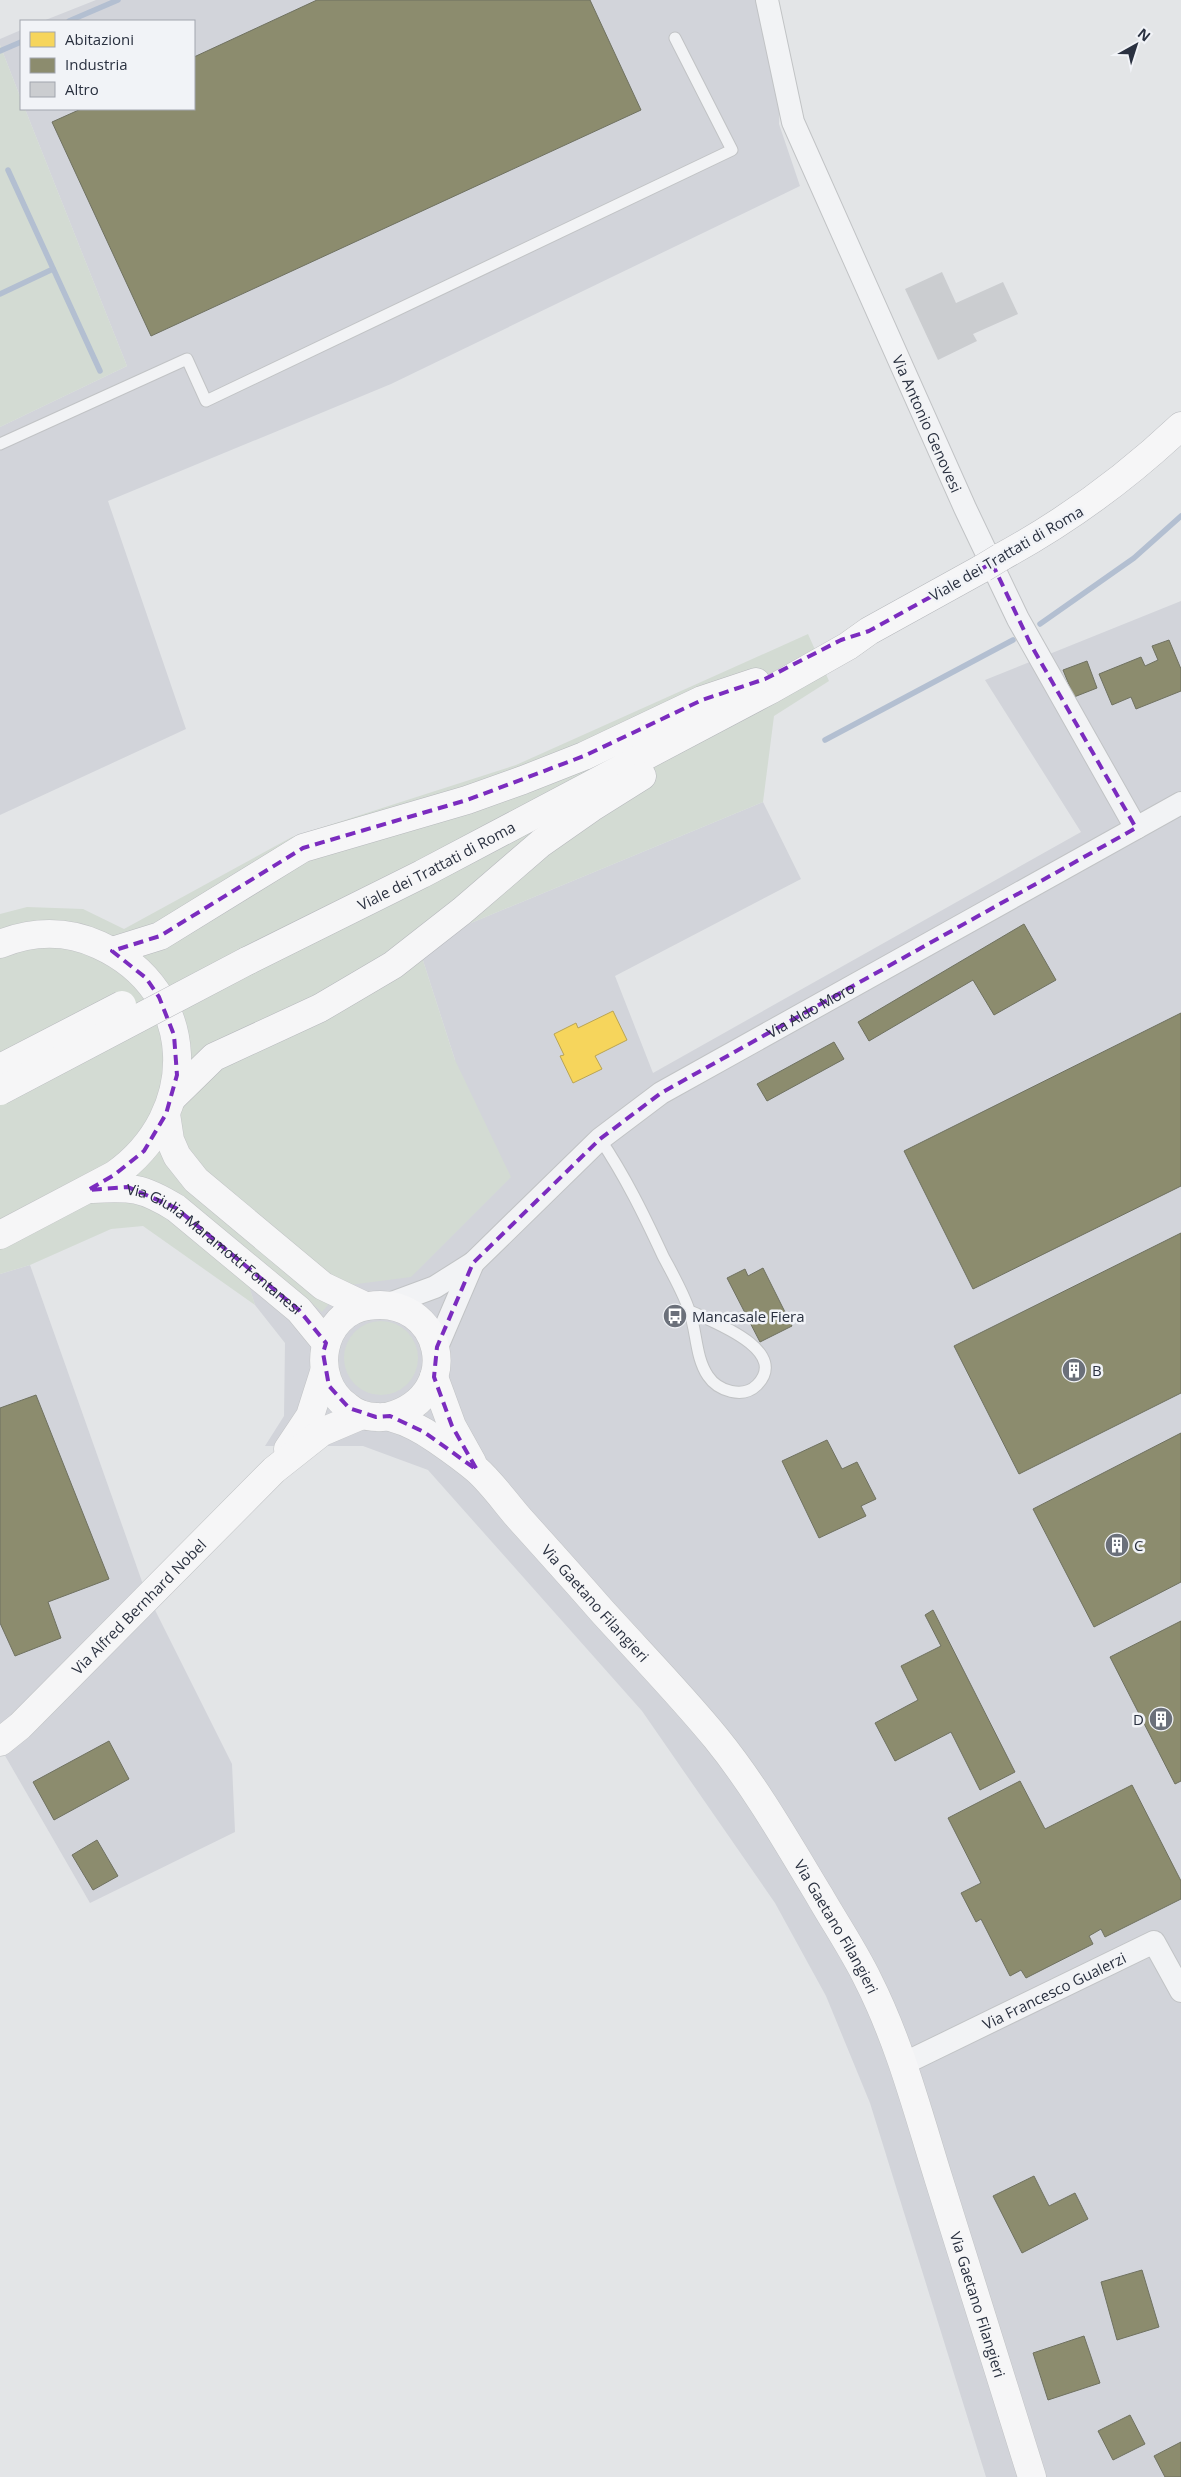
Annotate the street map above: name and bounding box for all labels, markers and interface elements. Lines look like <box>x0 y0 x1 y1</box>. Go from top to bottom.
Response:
legend <box>20 20 195 110</box>
north arrow <box>1111 20 1161 70</box>
text: N <box>1134 24 1155 45</box>
text: Abitazioni <box>65 29 134 49</box>
text: Industria <box>65 54 128 74</box>
text: Altro <box>65 79 99 99</box>
street label: Via Antonio Genovesi <box>888 352 967 496</box>
street label: Viale dei Trattati di Roma <box>925 501 1087 605</box>
street label: Viale dei Trattati di Roma <box>354 817 519 915</box>
street label: Via Aldo Moro <box>763 977 858 1042</box>
street label: Via Giulia Maramotti Fontanesi <box>125 1179 306 1319</box>
bus stop icon: Mancasale Fiera <box>662 1303 688 1329</box>
place label: Mancasale Fiera <box>692 1306 805 1326</box>
building icon: B <box>1061 1357 1087 1383</box>
place label: B <box>1092 1360 1102 1380</box>
building icon: C <box>1104 1532 1130 1558</box>
street label: Via Alfred Bernhard Nobel <box>67 1534 210 1678</box>
place label: C <box>1134 1535 1143 1555</box>
street label: Via Gaetano Filangieri <box>537 1540 654 1666</box>
building icon: D <box>1148 1706 1174 1732</box>
place label: D <box>1133 1709 1144 1729</box>
street label: Via Gaetano Filangieri <box>790 1856 883 1997</box>
street label: Via Francesco Gualerzi <box>979 1947 1129 2034</box>
street label: Via Gaetano Filangieri <box>946 2229 1010 2380</box>

